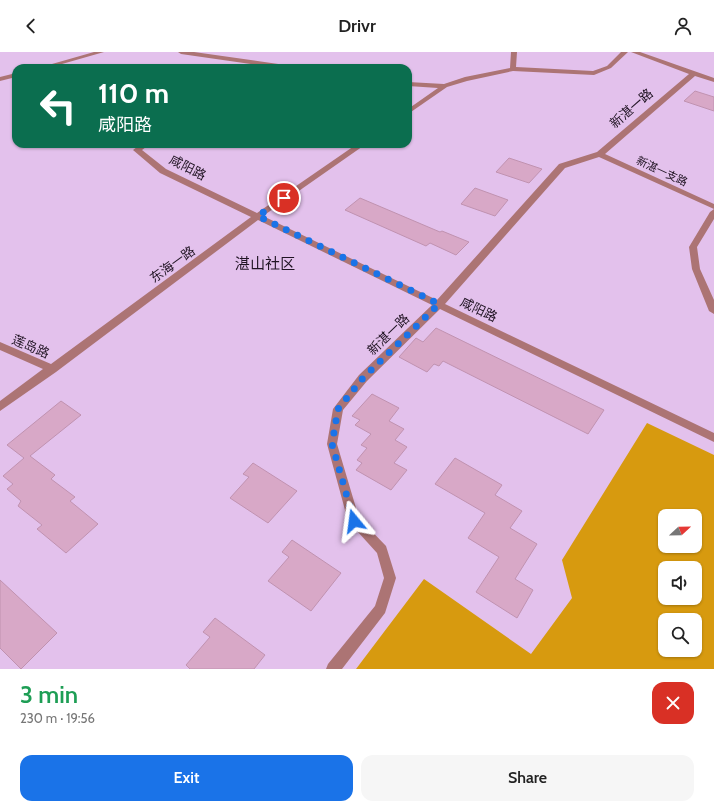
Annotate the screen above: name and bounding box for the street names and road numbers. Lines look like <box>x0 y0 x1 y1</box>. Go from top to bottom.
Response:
street label: 新湛一路 <box>606 85 656 131</box>
street label: 咸阳路 <box>167 151 209 183</box>
street label: 新湛一支路 <box>634 153 690 189</box>
street label: 东海一路 <box>146 242 198 286</box>
street label: 咸阳路 <box>458 293 500 325</box>
street label: 新湛一路 <box>364 310 412 358</box>
street label: 莲岛路 <box>10 331 52 361</box>

